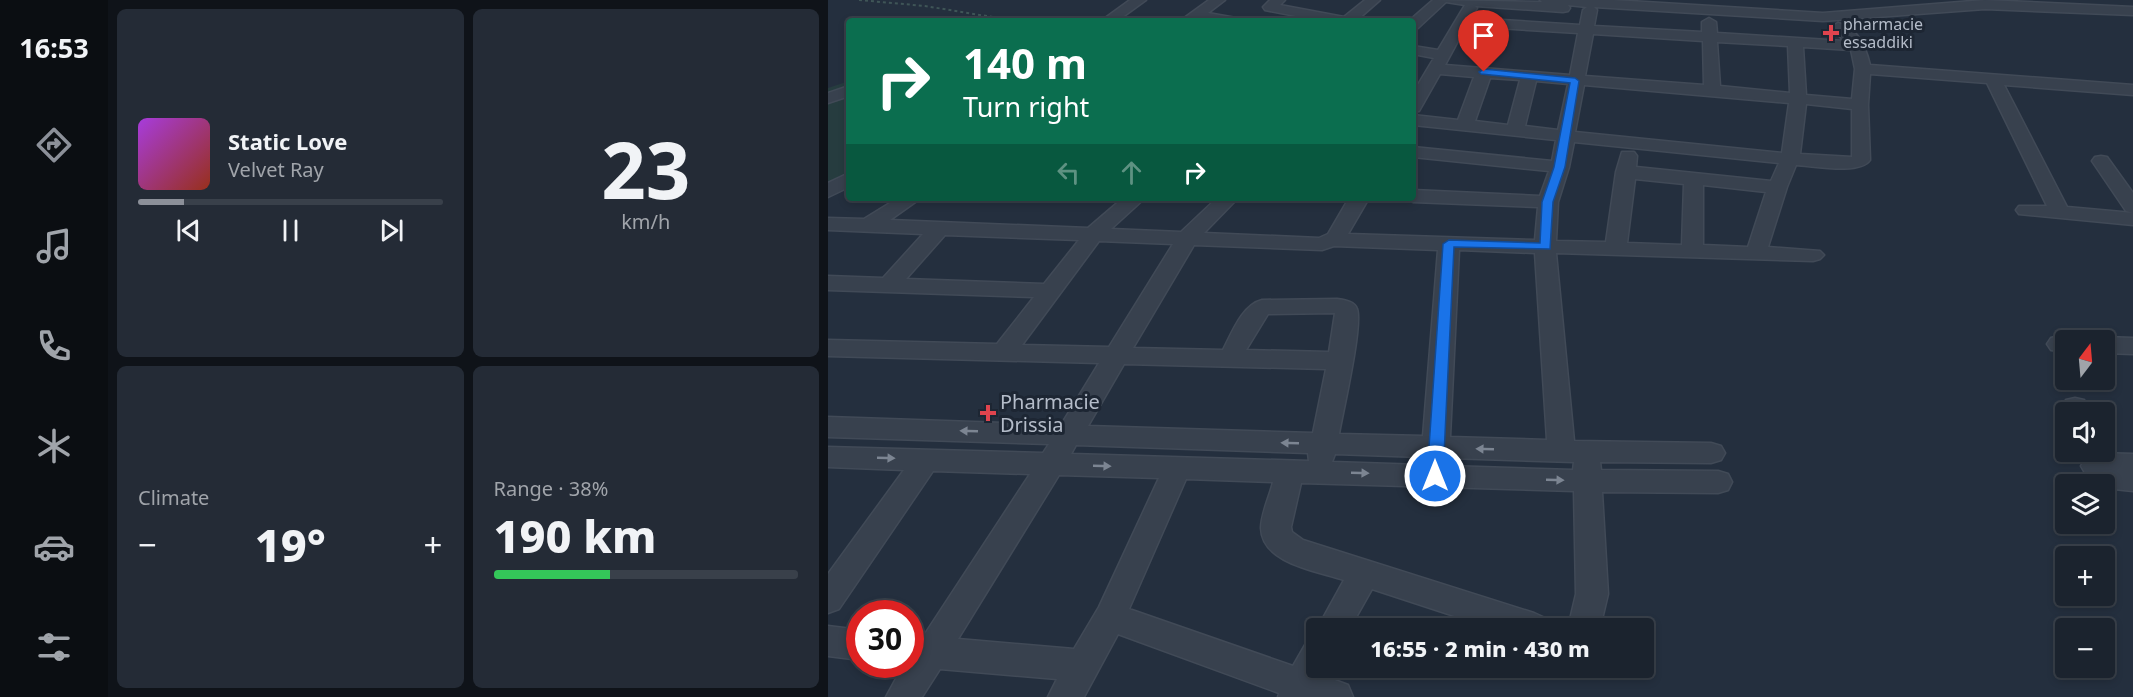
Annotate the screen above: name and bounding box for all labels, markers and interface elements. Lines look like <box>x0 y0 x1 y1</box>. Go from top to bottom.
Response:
pin <box>1458 10 1509 72</box>
place label: pharmacie essaddiki <box>1843 13 1923 53</box>
icon: arrive <box>1467 19 1500 52</box>
marker: pharmacie essaddiki <box>1824 26 1838 40</box>
text: 16:53 <box>19 29 89 66</box>
text: 140 m <box>963 34 1087 91</box>
icon: right <box>864 42 942 120</box>
text: Turn right <box>963 88 1089 125</box>
text: 23 <box>601 116 690 222</box>
icon: directions <box>33 124 75 166</box>
text: Static Love <box>228 126 347 156</box>
text: Velvet Ray <box>228 156 324 183</box>
icon: left <box>1052 156 1085 189</box>
icon: ahead <box>1115 156 1148 189</box>
icon: right <box>1178 156 1211 189</box>
text: km/h <box>621 208 670 235</box>
icon: previous <box>172 214 205 247</box>
icon: pause <box>274 214 307 247</box>
icon: next <box>375 214 408 247</box>
icon: music <box>33 225 75 267</box>
icon: phone <box>33 325 75 367</box>
north arrow <box>2055 330 2115 390</box>
map controls <box>2055 330 2115 678</box>
place label: Pharmacie Drissia <box>1000 388 1100 438</box>
button: sound <box>2055 402 2115 462</box>
marker: Pharmacie Drissia <box>981 406 995 420</box>
icon: climate <box>33 425 75 467</box>
one-way arrow <box>960 427 979 436</box>
one-way arrow <box>1281 438 1300 447</box>
position arrow <box>1403 444 1467 508</box>
one-way arrow <box>1476 444 1495 453</box>
one-way arrow <box>877 454 896 463</box>
one-way arrow <box>1093 461 1112 470</box>
one-way arrow <box>1351 469 1370 478</box>
button: layers <box>2055 474 2115 534</box>
text: Range · 38% <box>494 475 608 502</box>
one-way arrow <box>1546 475 1565 484</box>
text: Climate <box>138 484 209 511</box>
text: 190 km <box>494 505 656 566</box>
text: 19° <box>255 514 326 575</box>
text: − <box>138 522 157 567</box>
text: + <box>424 522 443 567</box>
icon: car <box>33 526 75 568</box>
button: + <box>2055 546 2115 606</box>
speed limit sign: 30 <box>846 600 924 678</box>
button: − <box>2055 618 2115 678</box>
icon: filters <box>33 626 75 668</box>
text: 16:55 · 2 min · 430 m <box>1370 633 1590 663</box>

